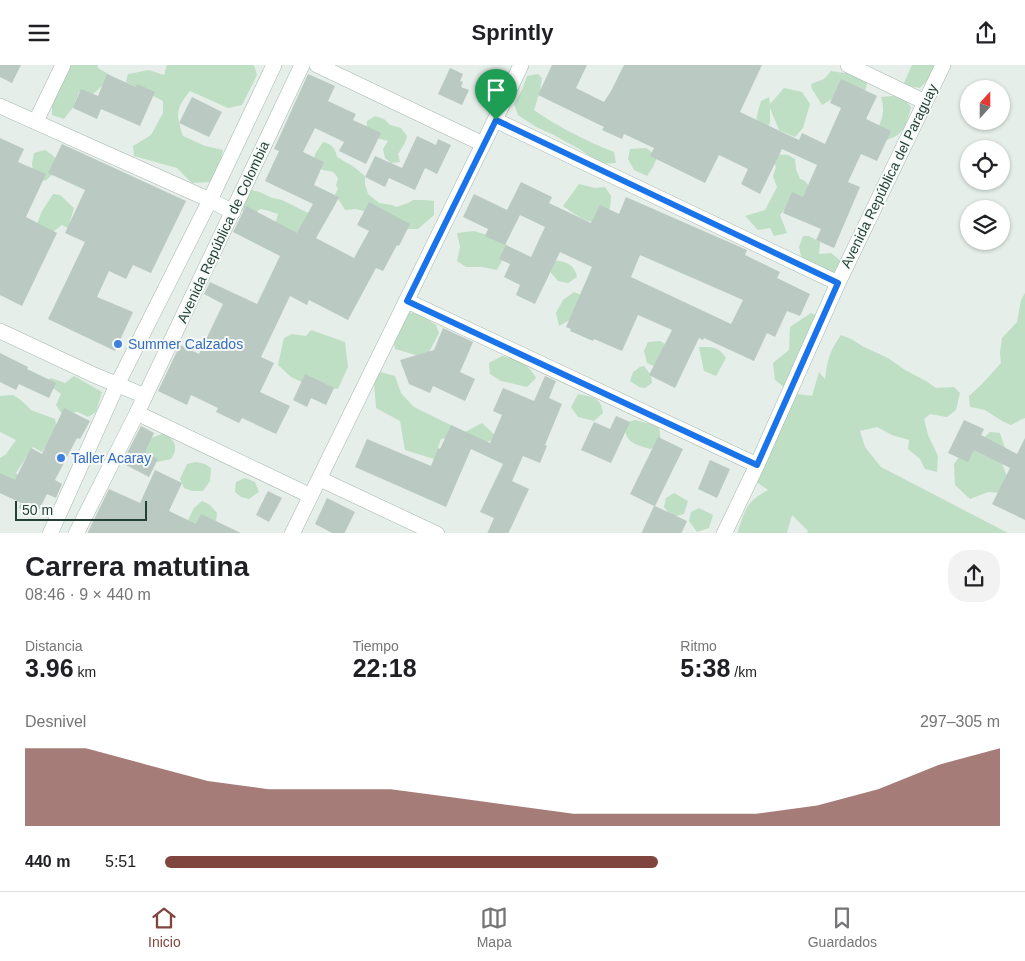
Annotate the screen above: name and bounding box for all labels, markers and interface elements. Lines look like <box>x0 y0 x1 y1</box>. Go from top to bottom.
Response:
icon: menu <box>25 19 53 47</box>
icon: share <box>972 19 1000 47</box>
text: Sprintly <box>472 20 553 45</box>
pin <box>475 69 517 120</box>
icon: arrive <box>482 76 510 104</box>
north arrow <box>960 80 1010 130</box>
map controls <box>960 80 1010 250</box>
street label: Avenida República del Paraguay <box>837 81 941 271</box>
street label: Avenida República de Colombia <box>174 138 272 326</box>
button: locate <box>960 140 1010 190</box>
button: layers <box>960 200 1010 250</box>
place label: Summer Calzados <box>128 336 243 352</box>
marker: Summer Calzados <box>112 338 124 350</box>
place label: Taller Acaray <box>71 450 151 466</box>
marker: Taller Acaray <box>55 452 67 464</box>
scale bar <box>15 498 148 522</box>
text: 50 m <box>22 502 53 518</box>
button: share <box>948 550 1000 602</box>
text: Carrera matutina <box>25 551 249 582</box>
text: 08:46 · 9 × 440 m <box>25 586 151 603</box>
text: Distancia <box>25 638 83 654</box>
text: Tiempo <box>353 638 399 654</box>
text: Ritmo <box>680 638 717 654</box>
text: 3.96 <box>25 654 74 682</box>
text: 22:18 <box>353 654 417 682</box>
text: 5:38 <box>680 654 730 682</box>
text: km <box>74 664 96 680</box>
text: /km <box>730 664 757 680</box>
text: Desnivel <box>25 713 86 730</box>
text: 297–305 m <box>920 713 1000 730</box>
text: 440 m <box>25 853 70 870</box>
text: 5:51 <box>105 853 136 870</box>
tab: Inicio <box>148 904 181 950</box>
tab: Mapa <box>477 904 512 950</box>
tab: Guardados <box>808 904 877 950</box>

